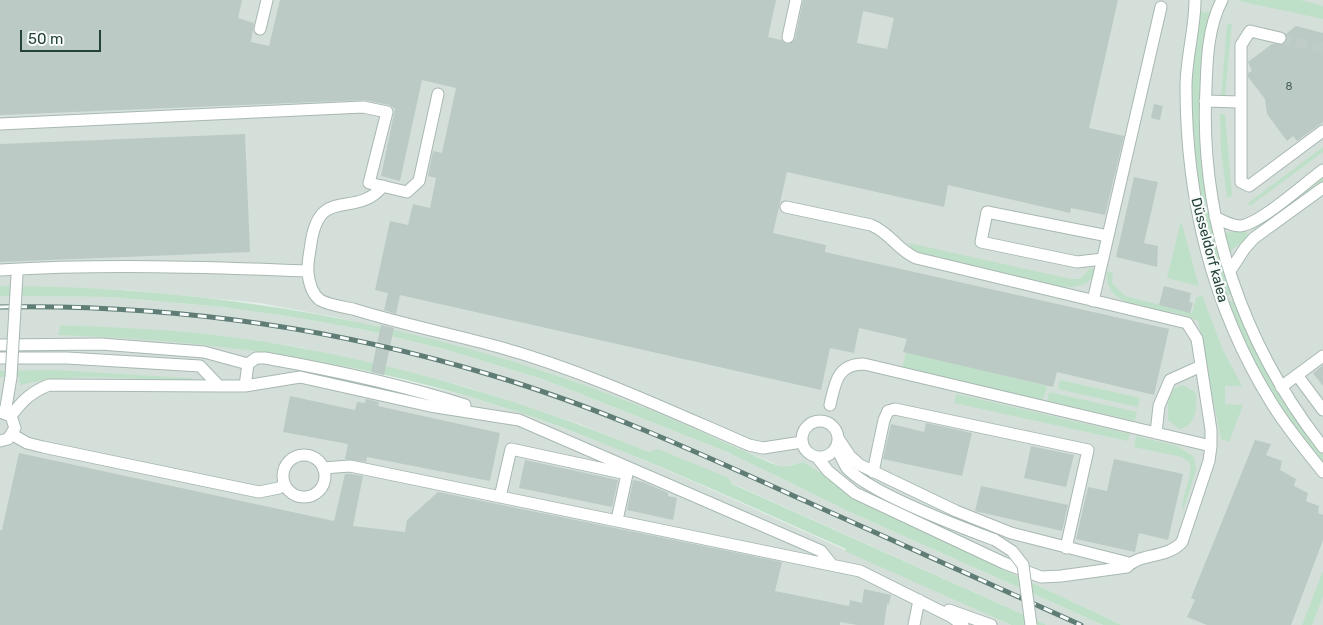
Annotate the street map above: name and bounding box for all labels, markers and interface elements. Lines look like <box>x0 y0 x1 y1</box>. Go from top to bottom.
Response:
scale bar <box>22 20 104 52</box>
text: 50 m <box>28 30 63 48</box>
house number: 8 <box>1286 80 1292 94</box>
street label: Düsseldorf kalea <box>1187 196 1231 304</box>

